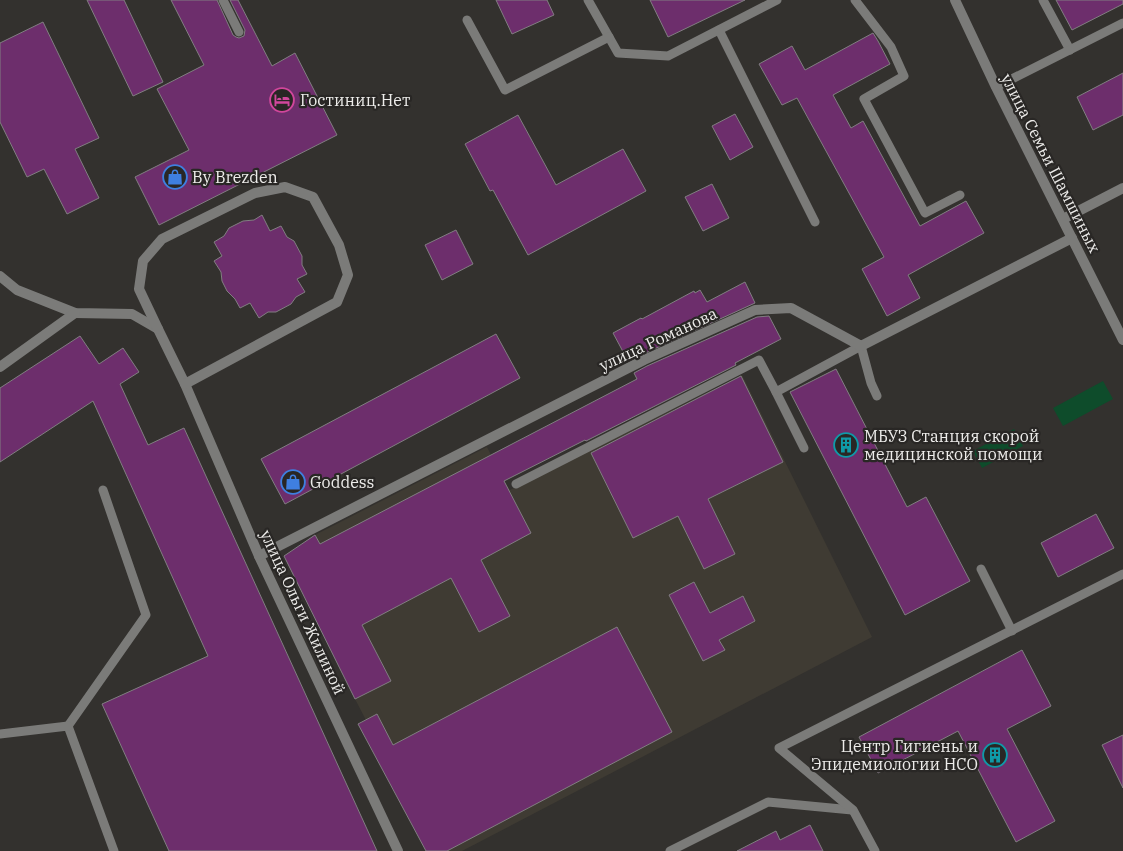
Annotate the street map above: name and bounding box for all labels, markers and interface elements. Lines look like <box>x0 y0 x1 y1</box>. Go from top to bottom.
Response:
street label: улица Семьи Шамшиных <box>997 70 1105 256</box>
hotel icon: Гостиниц.Нет <box>269 87 295 113</box>
place label: Гостиниц.Нет <box>300 90 410 110</box>
shop icon: By Brezden <box>162 164 188 190</box>
place label: By Brezden <box>192 167 278 187</box>
street label: улица Романова <box>596 303 720 375</box>
place label: МБУЗ Станция скорой медицинской помощи <box>864 426 1043 464</box>
building icon: МБУЗ Станция скорой медицинской помощи <box>833 432 859 458</box>
shop icon: Goddess <box>280 469 306 495</box>
place label: Goddess <box>310 472 374 492</box>
street label: улица Ольги Жилиной <box>256 526 350 698</box>
place label: Центр Гигиены и Эпидемиологии НСО <box>811 736 978 774</box>
building icon: Центр Гигиены и Эпидемиологии НСО <box>982 742 1008 768</box>

